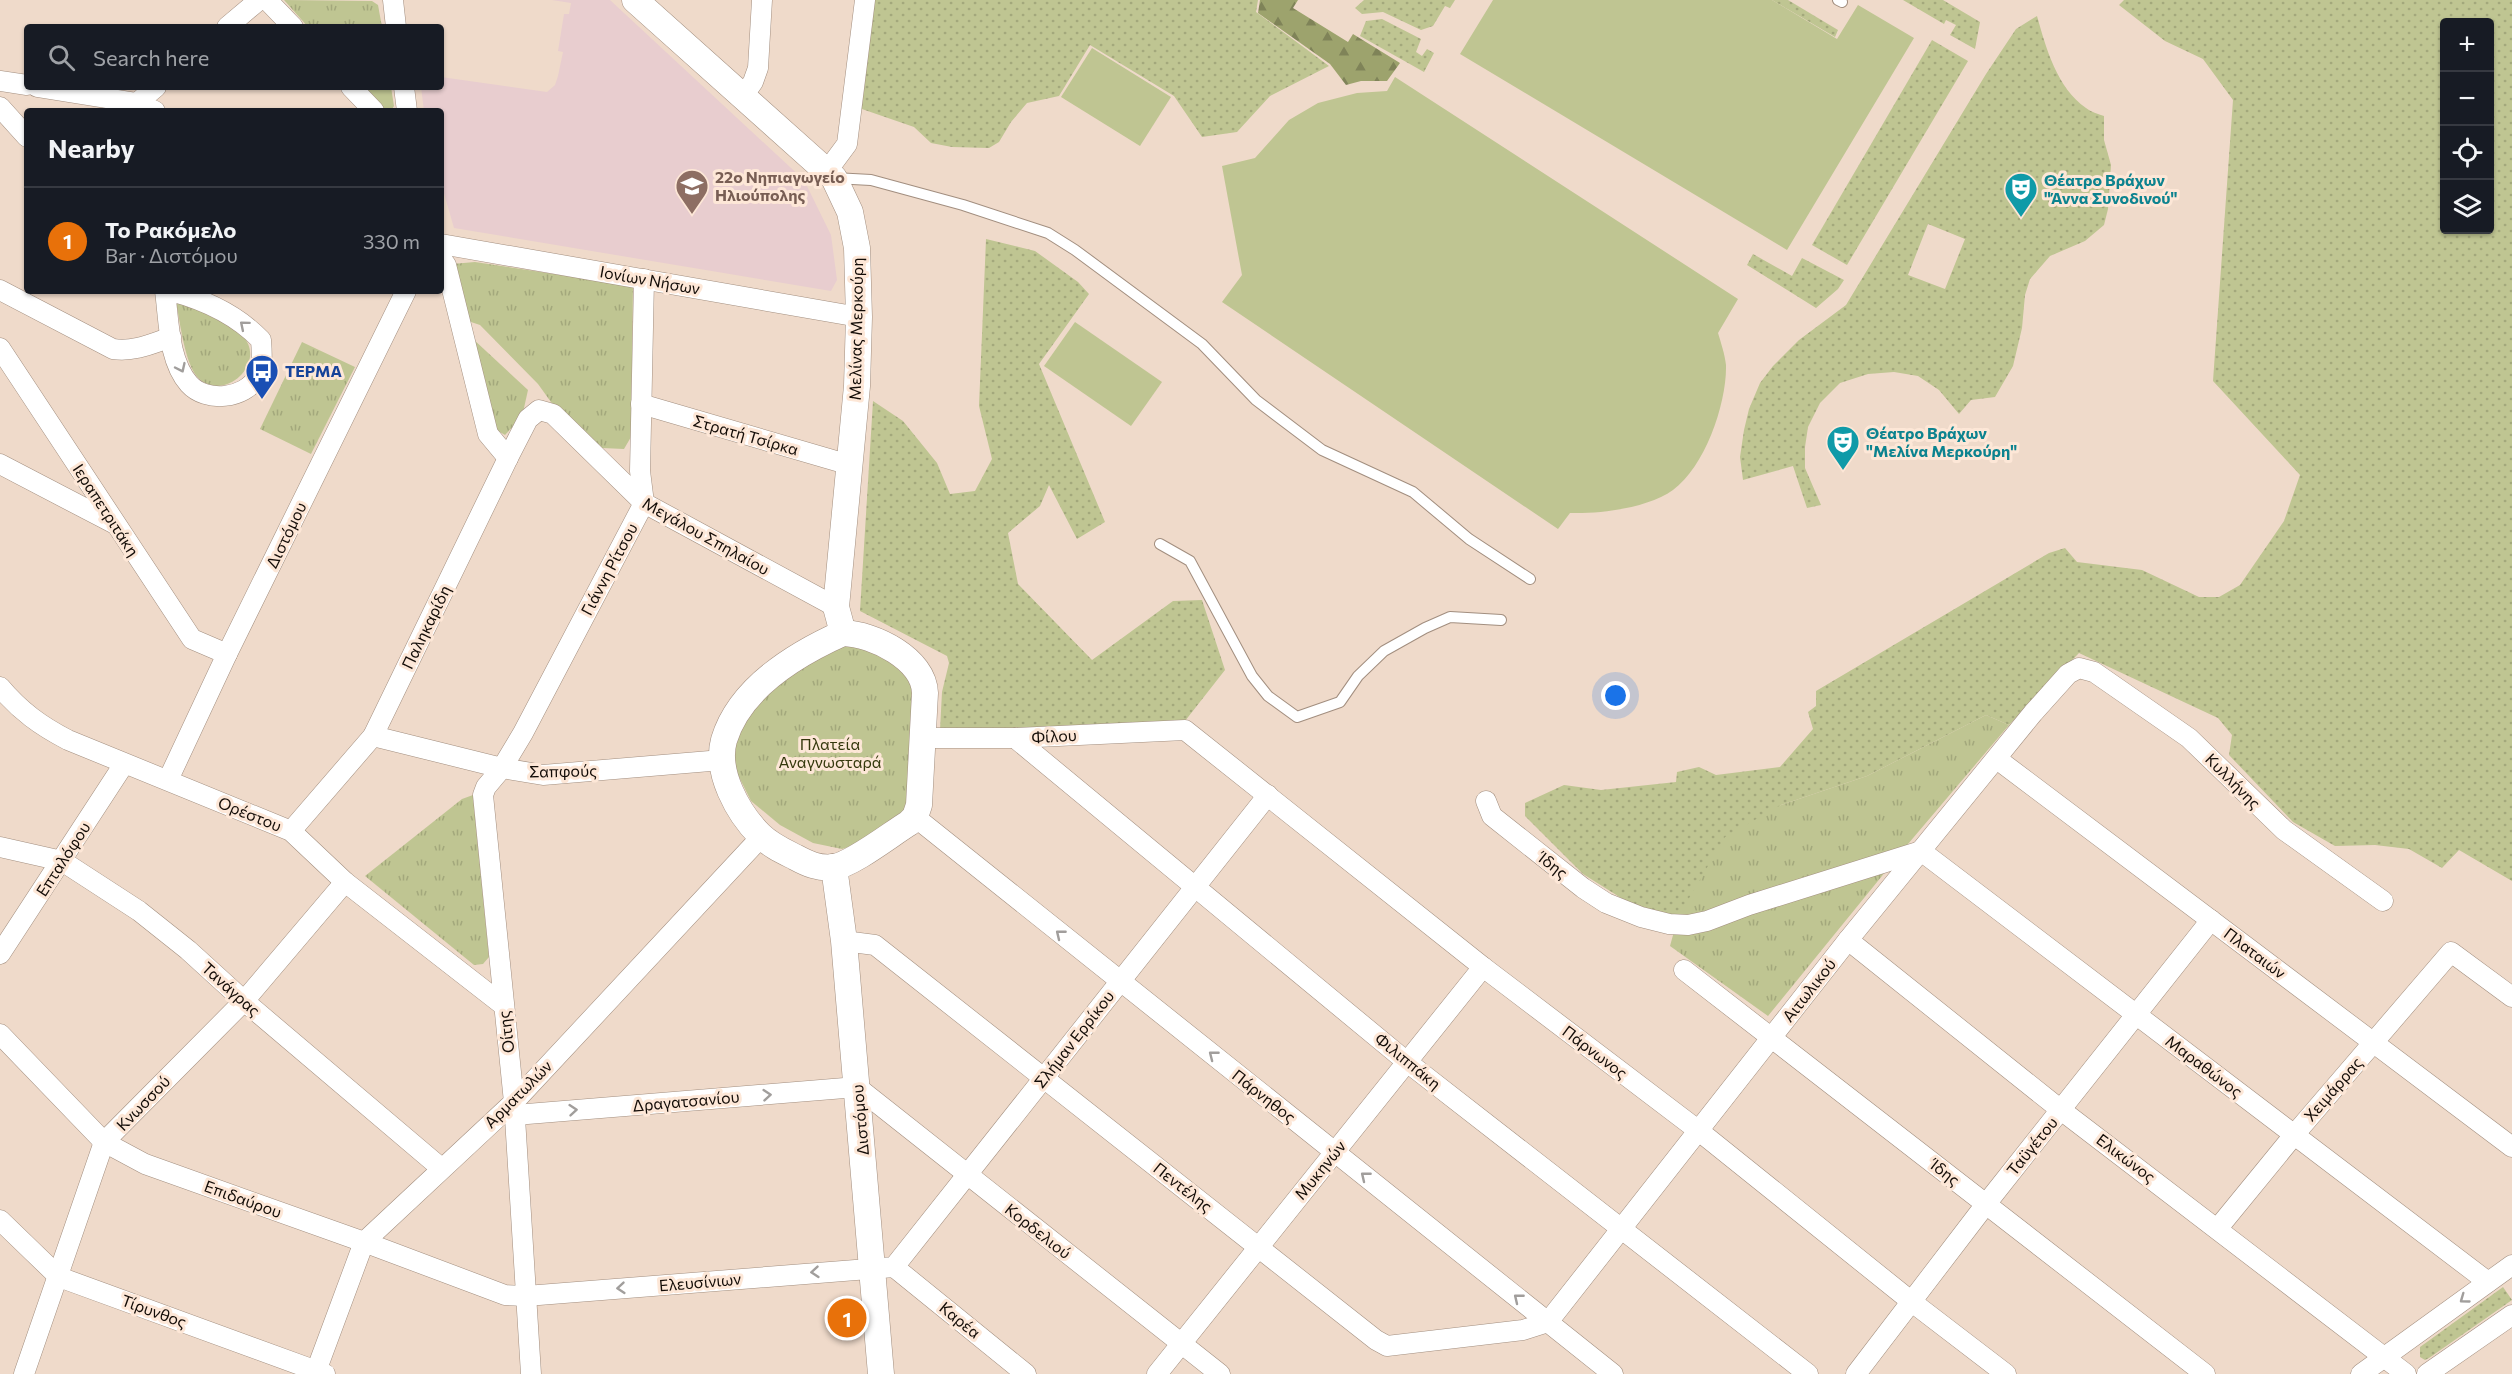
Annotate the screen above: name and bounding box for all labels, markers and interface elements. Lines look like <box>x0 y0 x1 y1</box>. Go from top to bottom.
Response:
map controls <box>2440 18 2494 234</box>
button: + <box>2440 18 2494 72</box>
search box <box>24 24 444 90</box>
icon: search <box>45 41 78 74</box>
text: Search here <box>93 44 209 71</box>
button: − <box>2440 72 2494 126</box>
button: locate <box>2440 126 2494 180</box>
text: Nearby <box>48 132 135 163</box>
place label: 22ο Νηπιαγωγείο Ηλιούπολης <box>715 167 845 204</box>
school or university icon: 22ο Νηπιαγωγείο Ηλιούπολης <box>674 168 710 215</box>
place label: Θέατρο Βράχων "Άννα Συνοδινού" <box>2044 170 2177 207</box>
theatre icon: Θέατρο Βράχων "Άννα Συνοδινού" <box>2003 171 2039 218</box>
button: layers <box>2440 180 2494 234</box>
text: Το Ρακόμελο <box>105 216 236 243</box>
text: 1 <box>63 229 72 253</box>
text: 330 m <box>363 229 420 253</box>
text: Bar · Διστόμου <box>105 243 238 267</box>
street label: Μελίνας Μερκούρη <box>845 257 866 401</box>
street label: Ιονίων Νήσων <box>599 261 702 298</box>
one-way arrow <box>240 321 251 332</box>
bus stop icon: ΤΕΡΜΑ <box>244 353 280 400</box>
place label: ΤΕΡΜΑ <box>285 361 342 380</box>
one-way arrow <box>173 362 185 373</box>
street label: Στρατή Τσίρκα <box>691 410 801 459</box>
place label: Θέατρο Βράχων "Μελίνα Μερκούρη" <box>1866 423 2017 460</box>
theatre icon: Θέατρο Βράχων "Μελίνα Μερκούρη" <box>1825 424 1861 471</box>
street label: Ιεραπετριτάκη <box>69 460 143 560</box>
street label: Μεγάλου Σπηλαίου <box>640 493 773 578</box>
street label: Διστόμου <box>261 499 310 571</box>
street label: Γιάννη Ρίτσου <box>576 519 641 618</box>
street label: Παληκαρίδη <box>397 582 454 672</box>
your location <box>1601 681 1630 710</box>
street label: Φίλου <box>1031 725 1077 746</box>
park label: Πλατεία Αναγνωσταρά <box>778 734 882 771</box>
street label: Κυλλήνης <box>2202 749 2265 812</box>
street label: Σαπφούς <box>529 760 597 781</box>
street label: Ορέστου <box>216 792 285 835</box>
street label: Επταλόφου <box>31 818 94 899</box>
street label: Ίδης <box>1533 846 1572 882</box>
street label: Πλαταιών <box>2221 923 2290 982</box>
one-way arrow <box>1056 930 1067 941</box>
street label: Αιτωλικού <box>1778 954 1839 1025</box>
street label: Τανάγρας <box>198 958 264 1020</box>
street label: Σλήμαν Ερρίκου <box>1030 986 1117 1091</box>
street label: Οίτης <box>493 1010 518 1054</box>
street label: Πάρνωνος <box>1559 1021 1632 1082</box>
street label: Φιλιππάκη <box>1372 1028 1445 1093</box>
street label: Μαραθώνος <box>2162 1031 2246 1101</box>
one-way arrow <box>1208 1052 1219 1063</box>
street label: Χειμάρρας <box>2300 1053 2366 1125</box>
street label: Αρματωλών <box>480 1056 555 1131</box>
street label: Πάρνηθος <box>1229 1065 1300 1126</box>
street label: Κνωσσού <box>112 1071 173 1134</box>
street label: Διστόμου <box>847 1084 872 1156</box>
street label: Δραγατσανίου <box>632 1086 740 1115</box>
one-way arrow <box>763 1088 772 1101</box>
one-way arrow <box>568 1104 578 1117</box>
street label: Ταϋγέτου <box>2002 1113 2061 1179</box>
street label: Ελικώνος <box>2093 1129 2160 1186</box>
street label: Μυκηνών <box>1290 1136 1349 1203</box>
street label: Ίδης <box>1925 1153 1964 1189</box>
street label: Πεντέλης <box>1150 1158 1216 1215</box>
one-way arrow <box>1361 1173 1372 1184</box>
street label: Επιδαύρου <box>202 1176 284 1221</box>
street label: Κορδελιού <box>1002 1199 1075 1262</box>
one-way arrow <box>810 1265 819 1278</box>
street label: Ελευσίνιων <box>658 1268 742 1295</box>
one-way arrow <box>616 1281 625 1294</box>
street label: Τίρυνθος <box>119 1290 189 1331</box>
one-way arrow <box>2460 1292 2471 1303</box>
one-way arrow <box>1514 1294 1525 1305</box>
pin: 1 <box>828 1296 866 1340</box>
street label: Καρέα <box>936 1297 985 1342</box>

